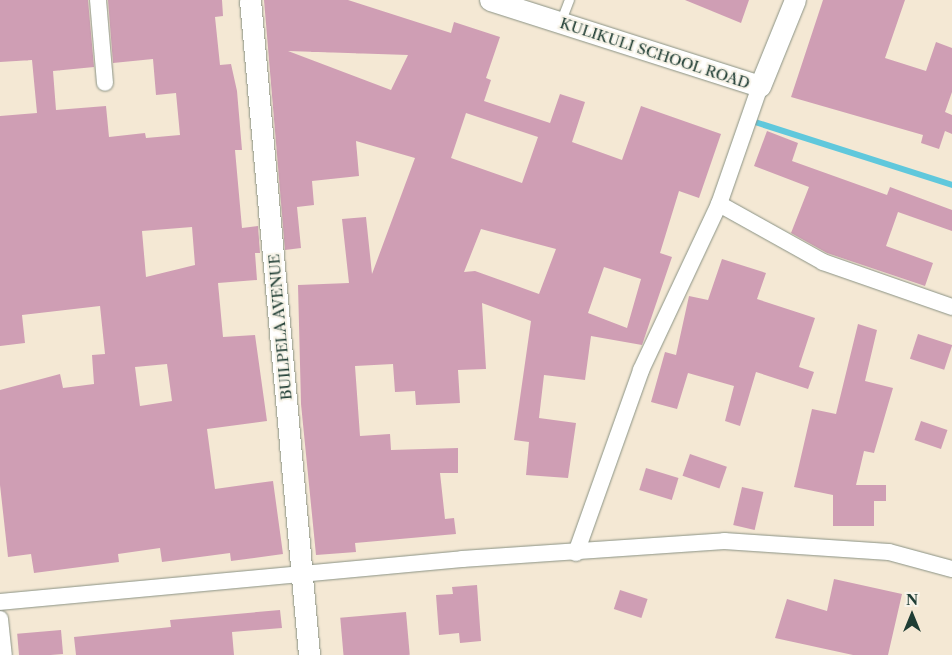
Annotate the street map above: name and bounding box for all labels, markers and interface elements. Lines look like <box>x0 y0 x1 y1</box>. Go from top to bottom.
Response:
street label: KULIKULI SCHOOL ROAD <box>558 14 752 92</box>
street label: BUILPELA AVENUE <box>265 253 295 401</box>
north arrow <box>887 590 937 640</box>
text: N <box>906 591 918 609</box>

